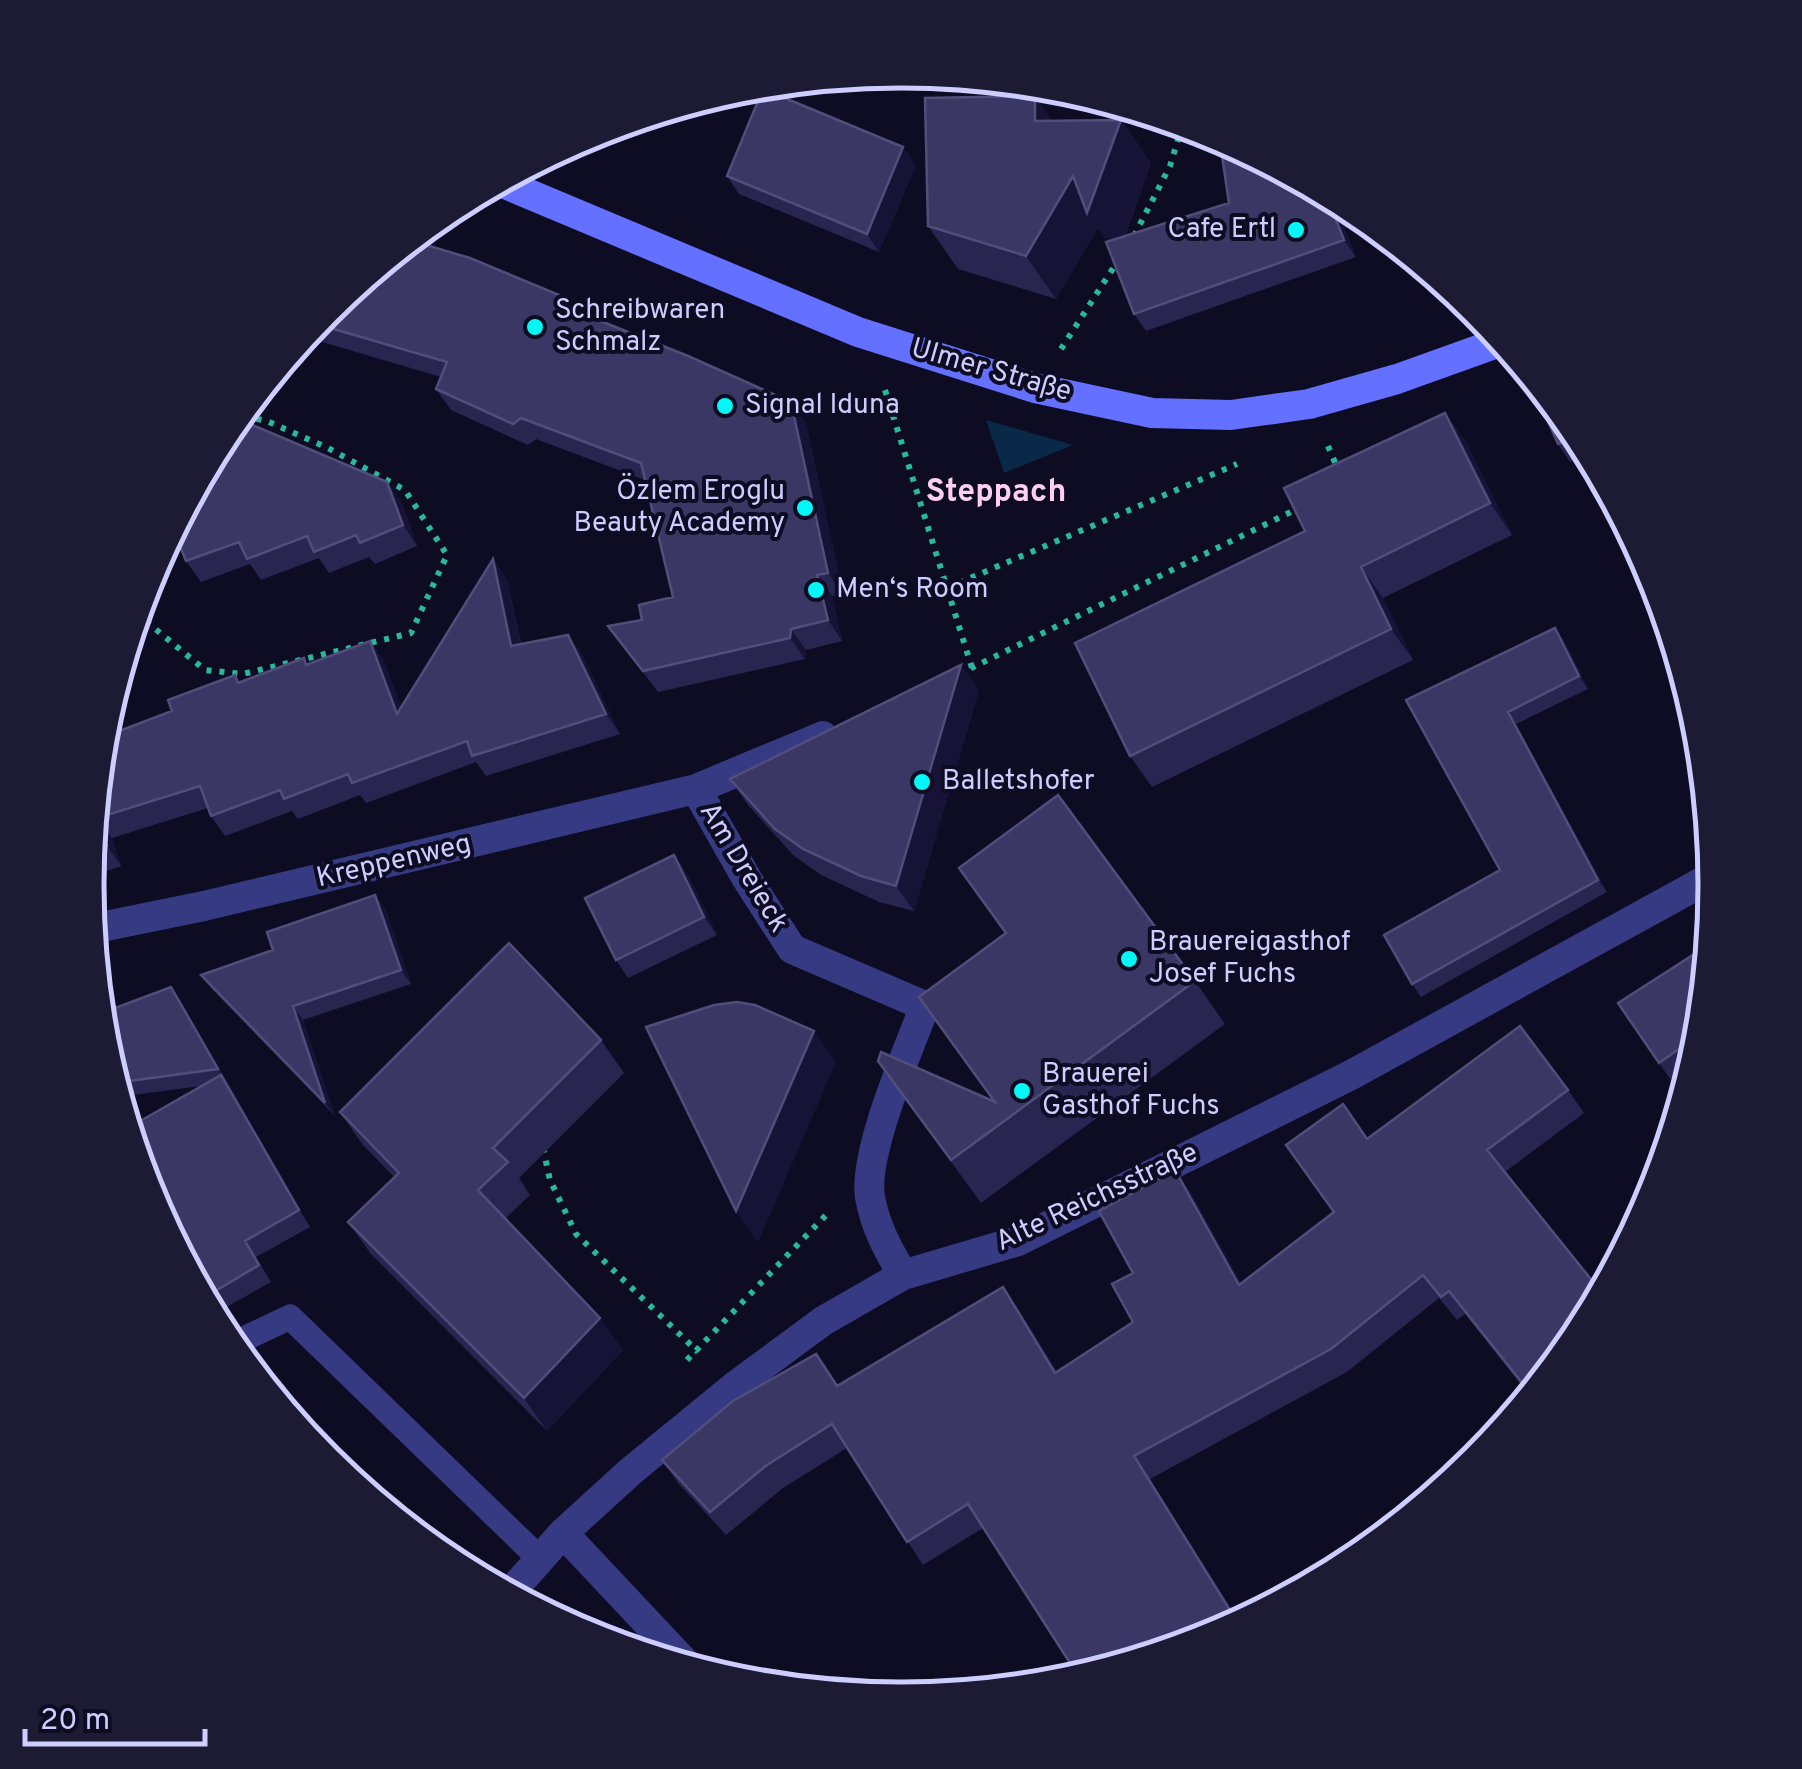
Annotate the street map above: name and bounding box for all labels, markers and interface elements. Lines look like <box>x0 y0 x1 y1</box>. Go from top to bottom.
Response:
place label: Cafe Ertl <box>1168 212 1276 248</box>
marker: Cafe Ertl <box>1285 219 1307 241</box>
place label: Schreibwaren Schmalz <box>555 293 725 361</box>
marker: Schreibwaren Schmalz <box>524 316 546 338</box>
street label: Ulmer Straße <box>907 331 1075 411</box>
place label: Signal Iduna <box>745 388 900 424</box>
marker: Signal Iduna <box>714 395 736 417</box>
place label: Özlem Eroglu Beauty Academy <box>573 472 785 542</box>
district label: Steppach <box>926 473 1066 513</box>
marker: Özlem Eroglu Beauty Academy <box>794 497 816 519</box>
place label: Men‘s Room <box>836 572 988 608</box>
marker: Men‘s Room <box>805 579 827 601</box>
place label: Balletshofer <box>942 764 1095 800</box>
marker: Balletshofer <box>911 771 933 793</box>
street label: Am Dreieck <box>690 796 796 940</box>
street label: Kreppenweg <box>313 827 475 897</box>
place label: Brauereigasthof Josef Fuchs <box>1149 925 1350 993</box>
marker: Brauereigasthof Josef Fuchs <box>1118 948 1140 970</box>
place label: Brauerei Gasthof Fuchs <box>1042 1057 1220 1125</box>
marker: Brauerei Gasthof Fuchs <box>1011 1080 1033 1102</box>
street label: Alte Reichsstraße <box>990 1135 1204 1261</box>
scale bar <box>25 1684 205 1746</box>
text: 20 m <box>40 1703 110 1740</box>

